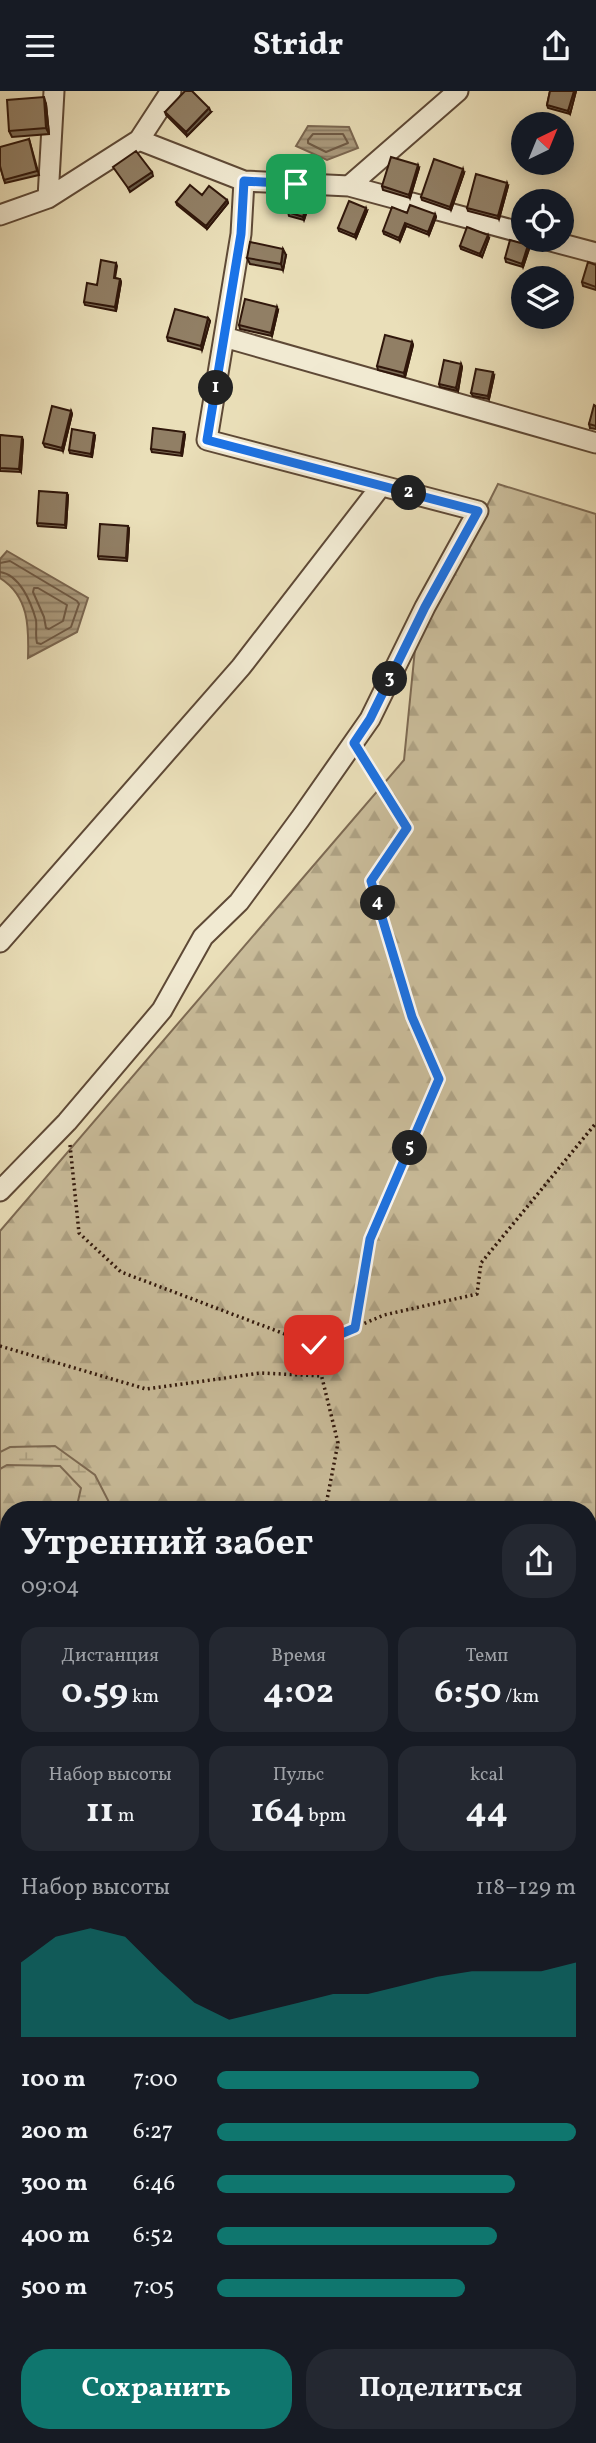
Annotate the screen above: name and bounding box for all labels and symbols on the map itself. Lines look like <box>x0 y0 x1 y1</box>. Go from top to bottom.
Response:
north arrow <box>511 112 574 175</box>
pin <box>266 154 326 214</box>
pin: 1 <box>198 371 234 405</box>
pin: 2 <box>392 475 426 511</box>
pin: 3 <box>372 661 408 697</box>
pin: 4 <box>360 885 396 921</box>
pin: 5 <box>392 1131 428 1165</box>
pin <box>284 1315 344 1375</box>

